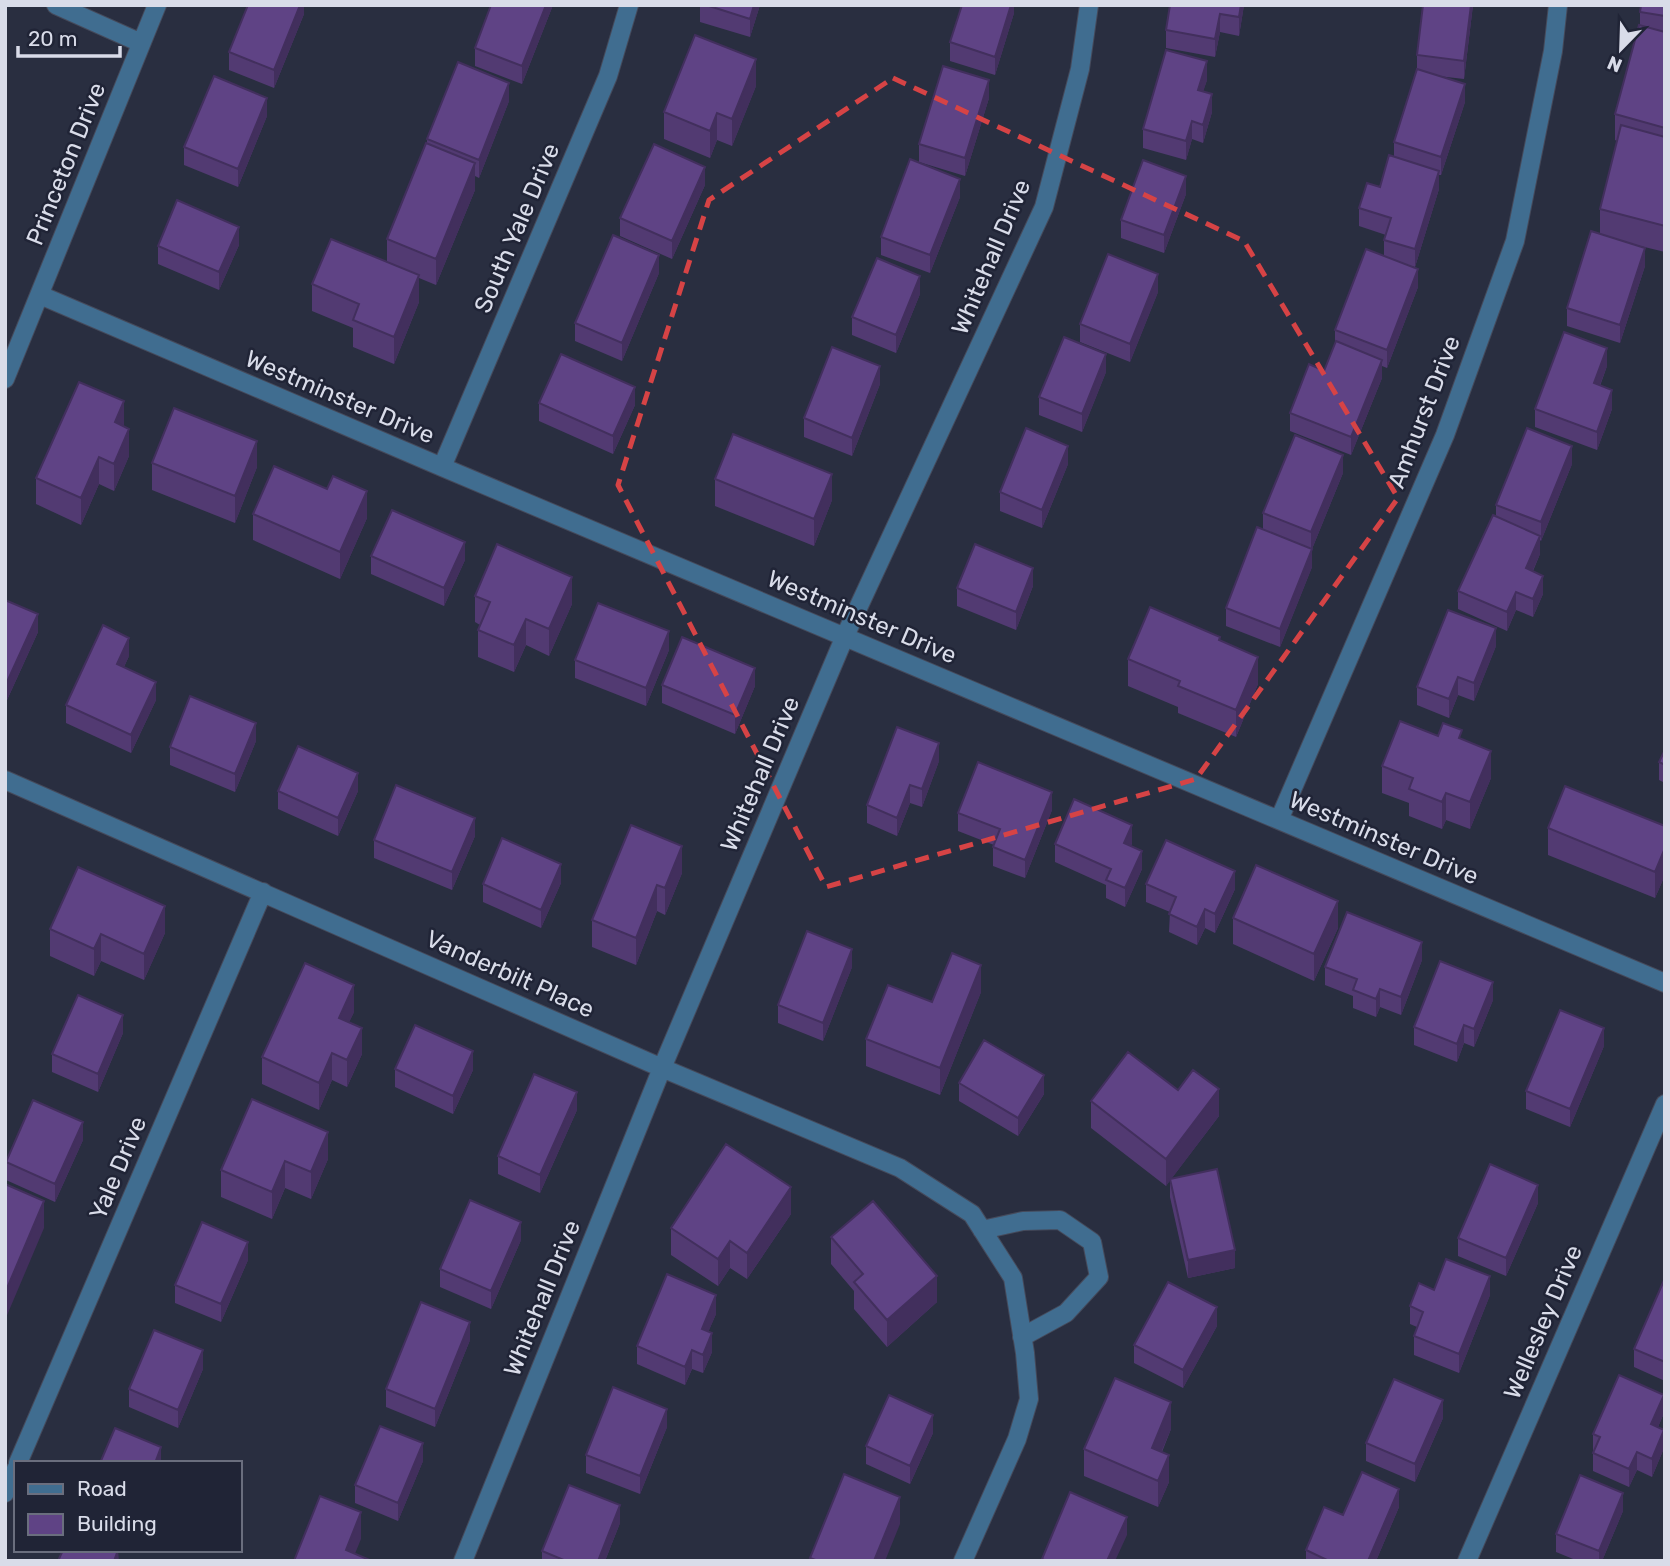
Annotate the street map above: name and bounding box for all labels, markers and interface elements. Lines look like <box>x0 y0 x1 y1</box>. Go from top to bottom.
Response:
scale bar <box>18 14 119 58</box>
north arrow <box>1586 14 1656 84</box>
text: 20 m <box>28 26 77 51</box>
text: N <box>1604 51 1625 77</box>
street label: Princeton Drive <box>21 79 111 249</box>
street label: South Yale Drive <box>469 139 565 317</box>
street label: Whitehall Drive <box>946 175 1036 339</box>
street label: Amhurst Drive <box>1382 332 1466 492</box>
street label: Westminster Drive <box>241 345 439 449</box>
street label: Westminster Drive <box>763 565 961 669</box>
street label: Whitehall Drive <box>715 692 805 856</box>
street label: Westminster Drive <box>1285 786 1483 890</box>
street label: Vanderbilt Place <box>421 924 599 1024</box>
street label: Yale Drive <box>84 1112 152 1224</box>
street label: Whitehall Drive <box>498 1216 586 1380</box>
street label: Wellesley Drive <box>1498 1241 1588 1403</box>
legend <box>14 1461 242 1552</box>
text: Road <box>77 1476 127 1501</box>
text: Building <box>77 1511 157 1536</box>

